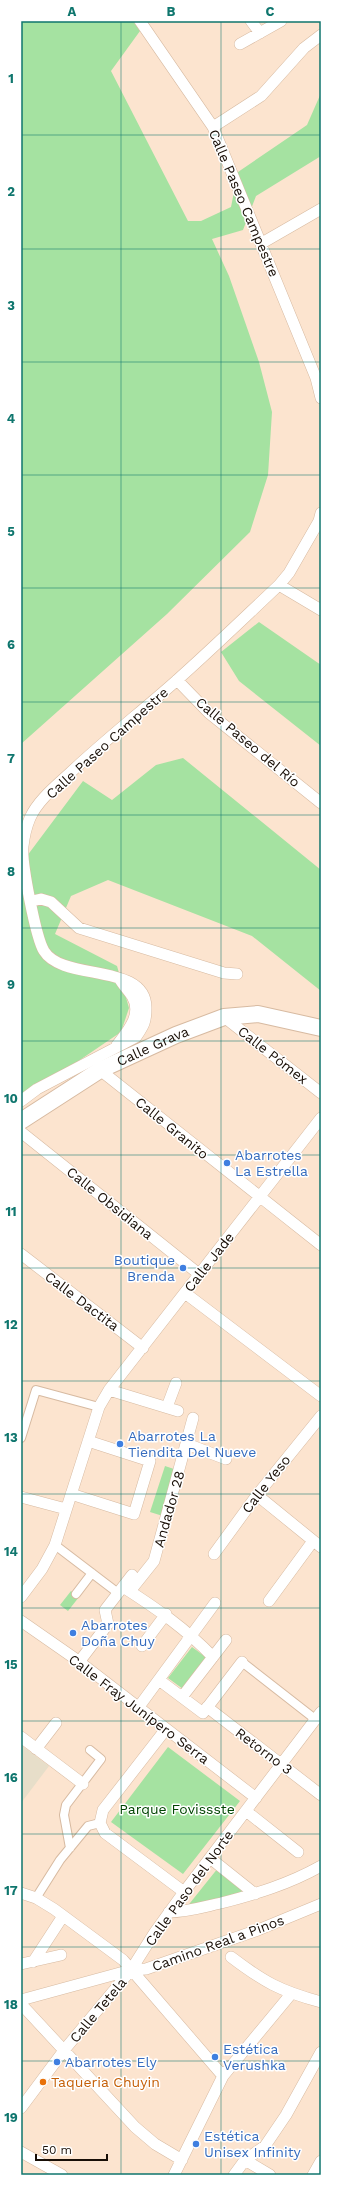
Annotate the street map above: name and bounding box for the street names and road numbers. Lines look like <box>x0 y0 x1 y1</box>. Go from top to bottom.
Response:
street label: Calle Paseo Campestre <box>206 127 282 279</box>
street label: Calle Paseo Campestre <box>43 684 171 802</box>
street label: Calle Paseo del Río <box>193 694 303 790</box>
street label: Calle Grava <box>114 1023 191 1069</box>
street label: Calle Pómex <box>235 1023 311 1087</box>
street label: Calle Granito <box>132 1094 212 1162</box>
street label: Calle Obsidiana <box>64 1163 156 1243</box>
street label: Calle Jade <box>181 1229 237 1295</box>
street label: Calle Dactita <box>42 1268 122 1334</box>
street label: Calle Yeso <box>238 1452 294 1516</box>
street label: Andador 28 <box>150 1469 188 1549</box>
street label: Calle Fray Junípero Serra <box>66 1651 212 1767</box>
street label: Retorno 3 <box>232 1724 296 1778</box>
street label: Calle Paso del Norte <box>142 1827 236 1949</box>
street label: Camino Real a Pinos <box>150 1912 286 1974</box>
street label: Calle Tetela <box>66 1974 130 2046</box>

